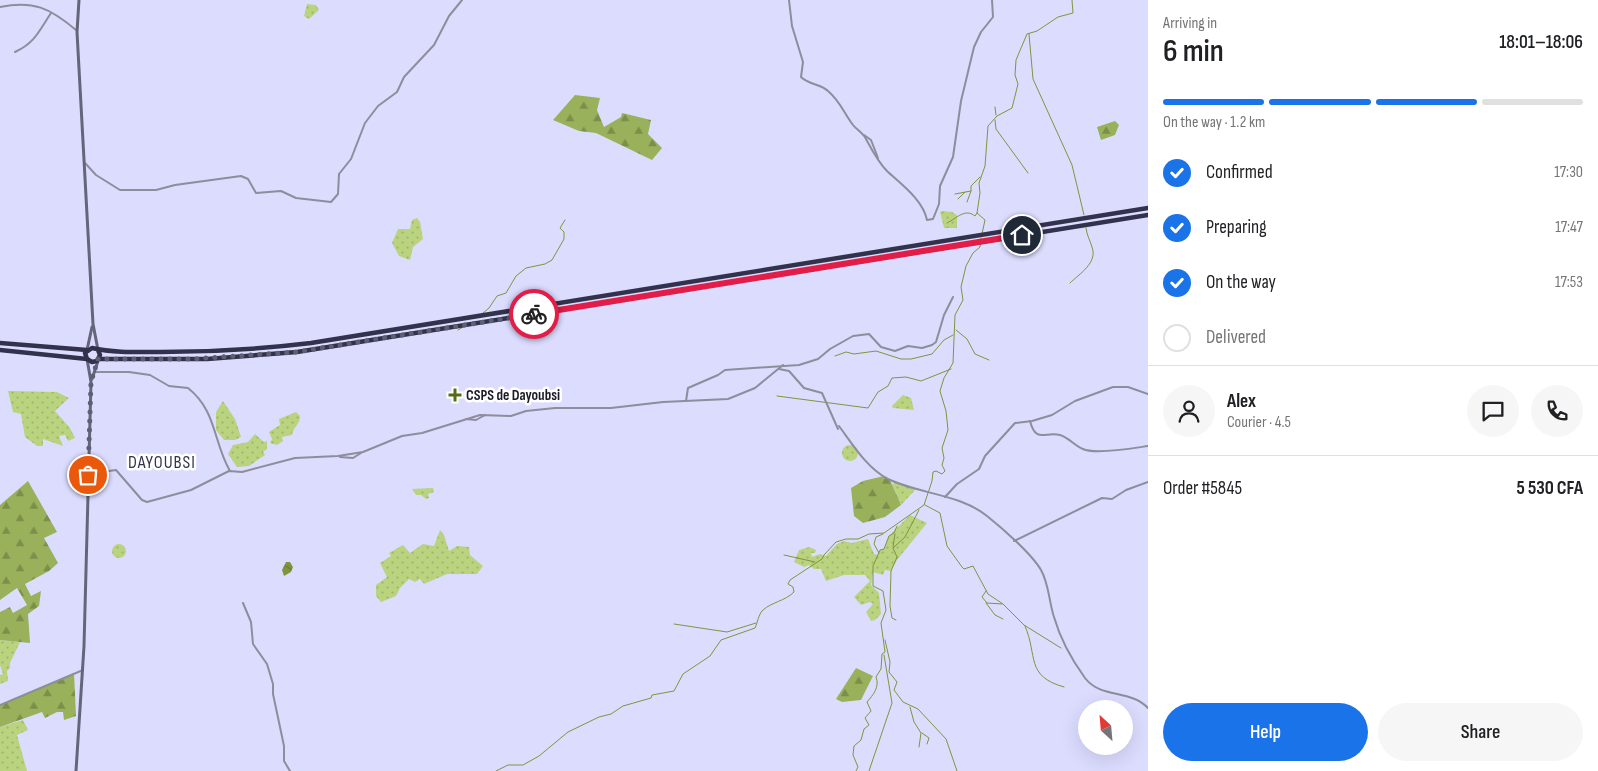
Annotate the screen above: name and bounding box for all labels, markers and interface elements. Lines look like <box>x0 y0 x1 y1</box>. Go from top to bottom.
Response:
text: Arriving in <box>1163 14 1217 33</box>
text: 18:01–18:06 <box>1499 31 1583 54</box>
text: 6 min <box>1163 32 1224 71</box>
text: On the way · 1.2 km <box>1163 113 1265 132</box>
icon: check <box>1163 159 1191 187</box>
text: Confirmed <box>1206 161 1273 184</box>
text: 17:30 <box>1554 163 1583 182</box>
pin <box>1001 214 1043 256</box>
icon: check <box>1163 214 1191 242</box>
text: Preparing <box>1206 216 1267 239</box>
text: 17:47 <box>1555 218 1583 237</box>
icon: home <box>1008 221 1036 249</box>
icon: check <box>1163 269 1191 297</box>
text: On the way <box>1206 271 1276 294</box>
text: 17:53 <box>1555 273 1583 292</box>
courier <box>509 289 559 339</box>
icon: bike <box>520 300 548 328</box>
text: Delivered <box>1206 326 1266 349</box>
button: person <box>1163 385 1215 437</box>
button: chat <box>1467 385 1519 437</box>
button: phone <box>1531 385 1583 437</box>
place label: CSPS de Dayoubsi <box>466 386 560 405</box>
marker: CSPS de Dayoubsi <box>448 388 462 402</box>
text: Alex <box>1227 390 1256 413</box>
text: Courier · 4.5 <box>1227 413 1291 432</box>
district label: DAYOUBSI <box>128 452 196 473</box>
pin <box>67 454 109 496</box>
icon: bag <box>74 461 102 489</box>
text: Order #5845 <box>1163 477 1242 500</box>
text: 5 530 CFA <box>1517 477 1583 500</box>
north arrow <box>1078 700 1132 755</box>
map controls <box>1078 700 1133 755</box>
button: Help <box>1163 703 1368 761</box>
button: Share <box>1378 703 1583 761</box>

